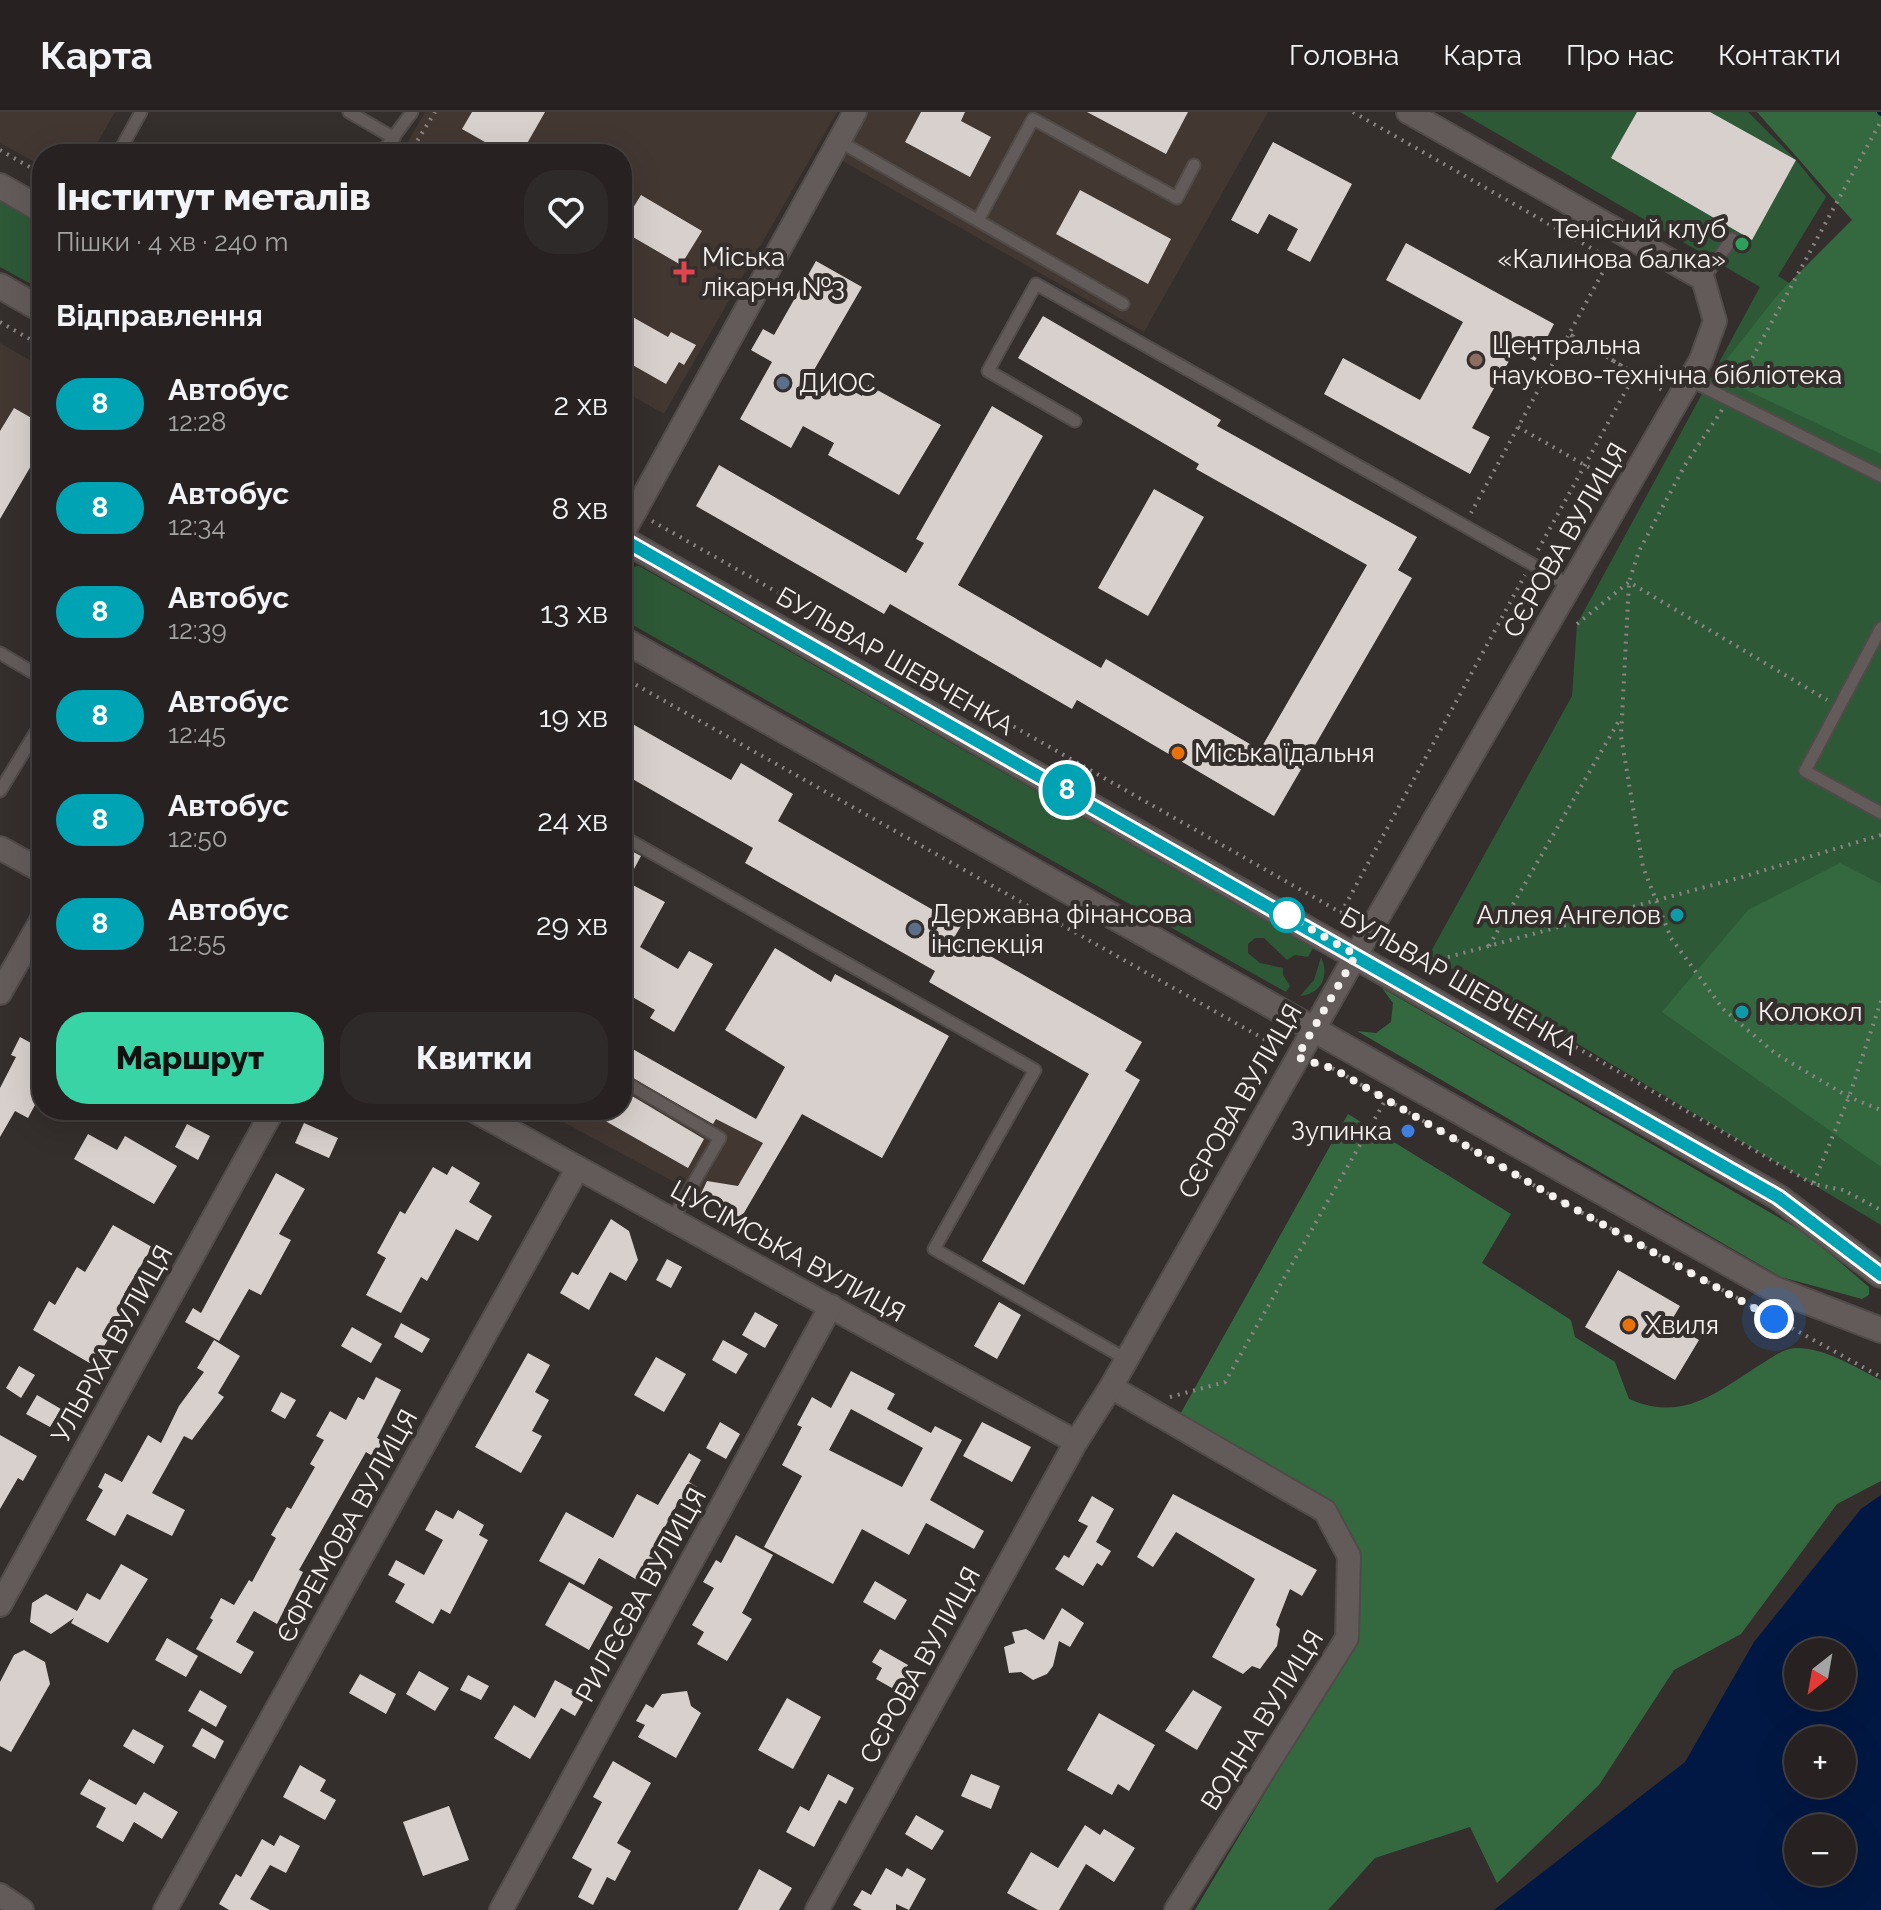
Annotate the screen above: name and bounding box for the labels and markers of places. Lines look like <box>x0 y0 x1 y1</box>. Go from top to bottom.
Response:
place label: Тенісний клуб «Калинова балка» <box>1498 214 1726 274</box>
marker: Тенісний клуб «Калинова балка» <box>1733 235 1751 253</box>
place label: Міська лікарня №3 <box>702 242 845 302</box>
marker: Міська лікарня №3 <box>673 261 695 283</box>
place label: Центральна науково-технічна бібліотека <box>1492 330 1842 390</box>
marker: Центральна науково-технічна бібліотека <box>1467 351 1485 369</box>
place label: ДИОС <box>799 368 876 398</box>
marker: ДИОС <box>774 374 792 392</box>
place label: Міська їдальня <box>1194 738 1375 768</box>
marker: Міська їдальня <box>1169 744 1187 762</box>
unlabelled marker <box>1270 898 1304 932</box>
place label: Державна фінансова інспекція <box>931 899 1192 959</box>
place label: Аллея Ангелов <box>1477 900 1661 930</box>
marker: Аллея Ангелов <box>1668 906 1686 924</box>
marker: Державна фінансова інспекція <box>906 920 924 938</box>
place label: Колокол <box>1758 997 1863 1027</box>
marker: Колокол <box>1733 1003 1751 1021</box>
place label: Зупинка <box>1291 1116 1392 1146</box>
marker: Зупинка <box>1399 1122 1417 1140</box>
place label: Хвиля <box>1645 1310 1719 1340</box>
marker: Хвиля <box>1620 1316 1638 1334</box>

